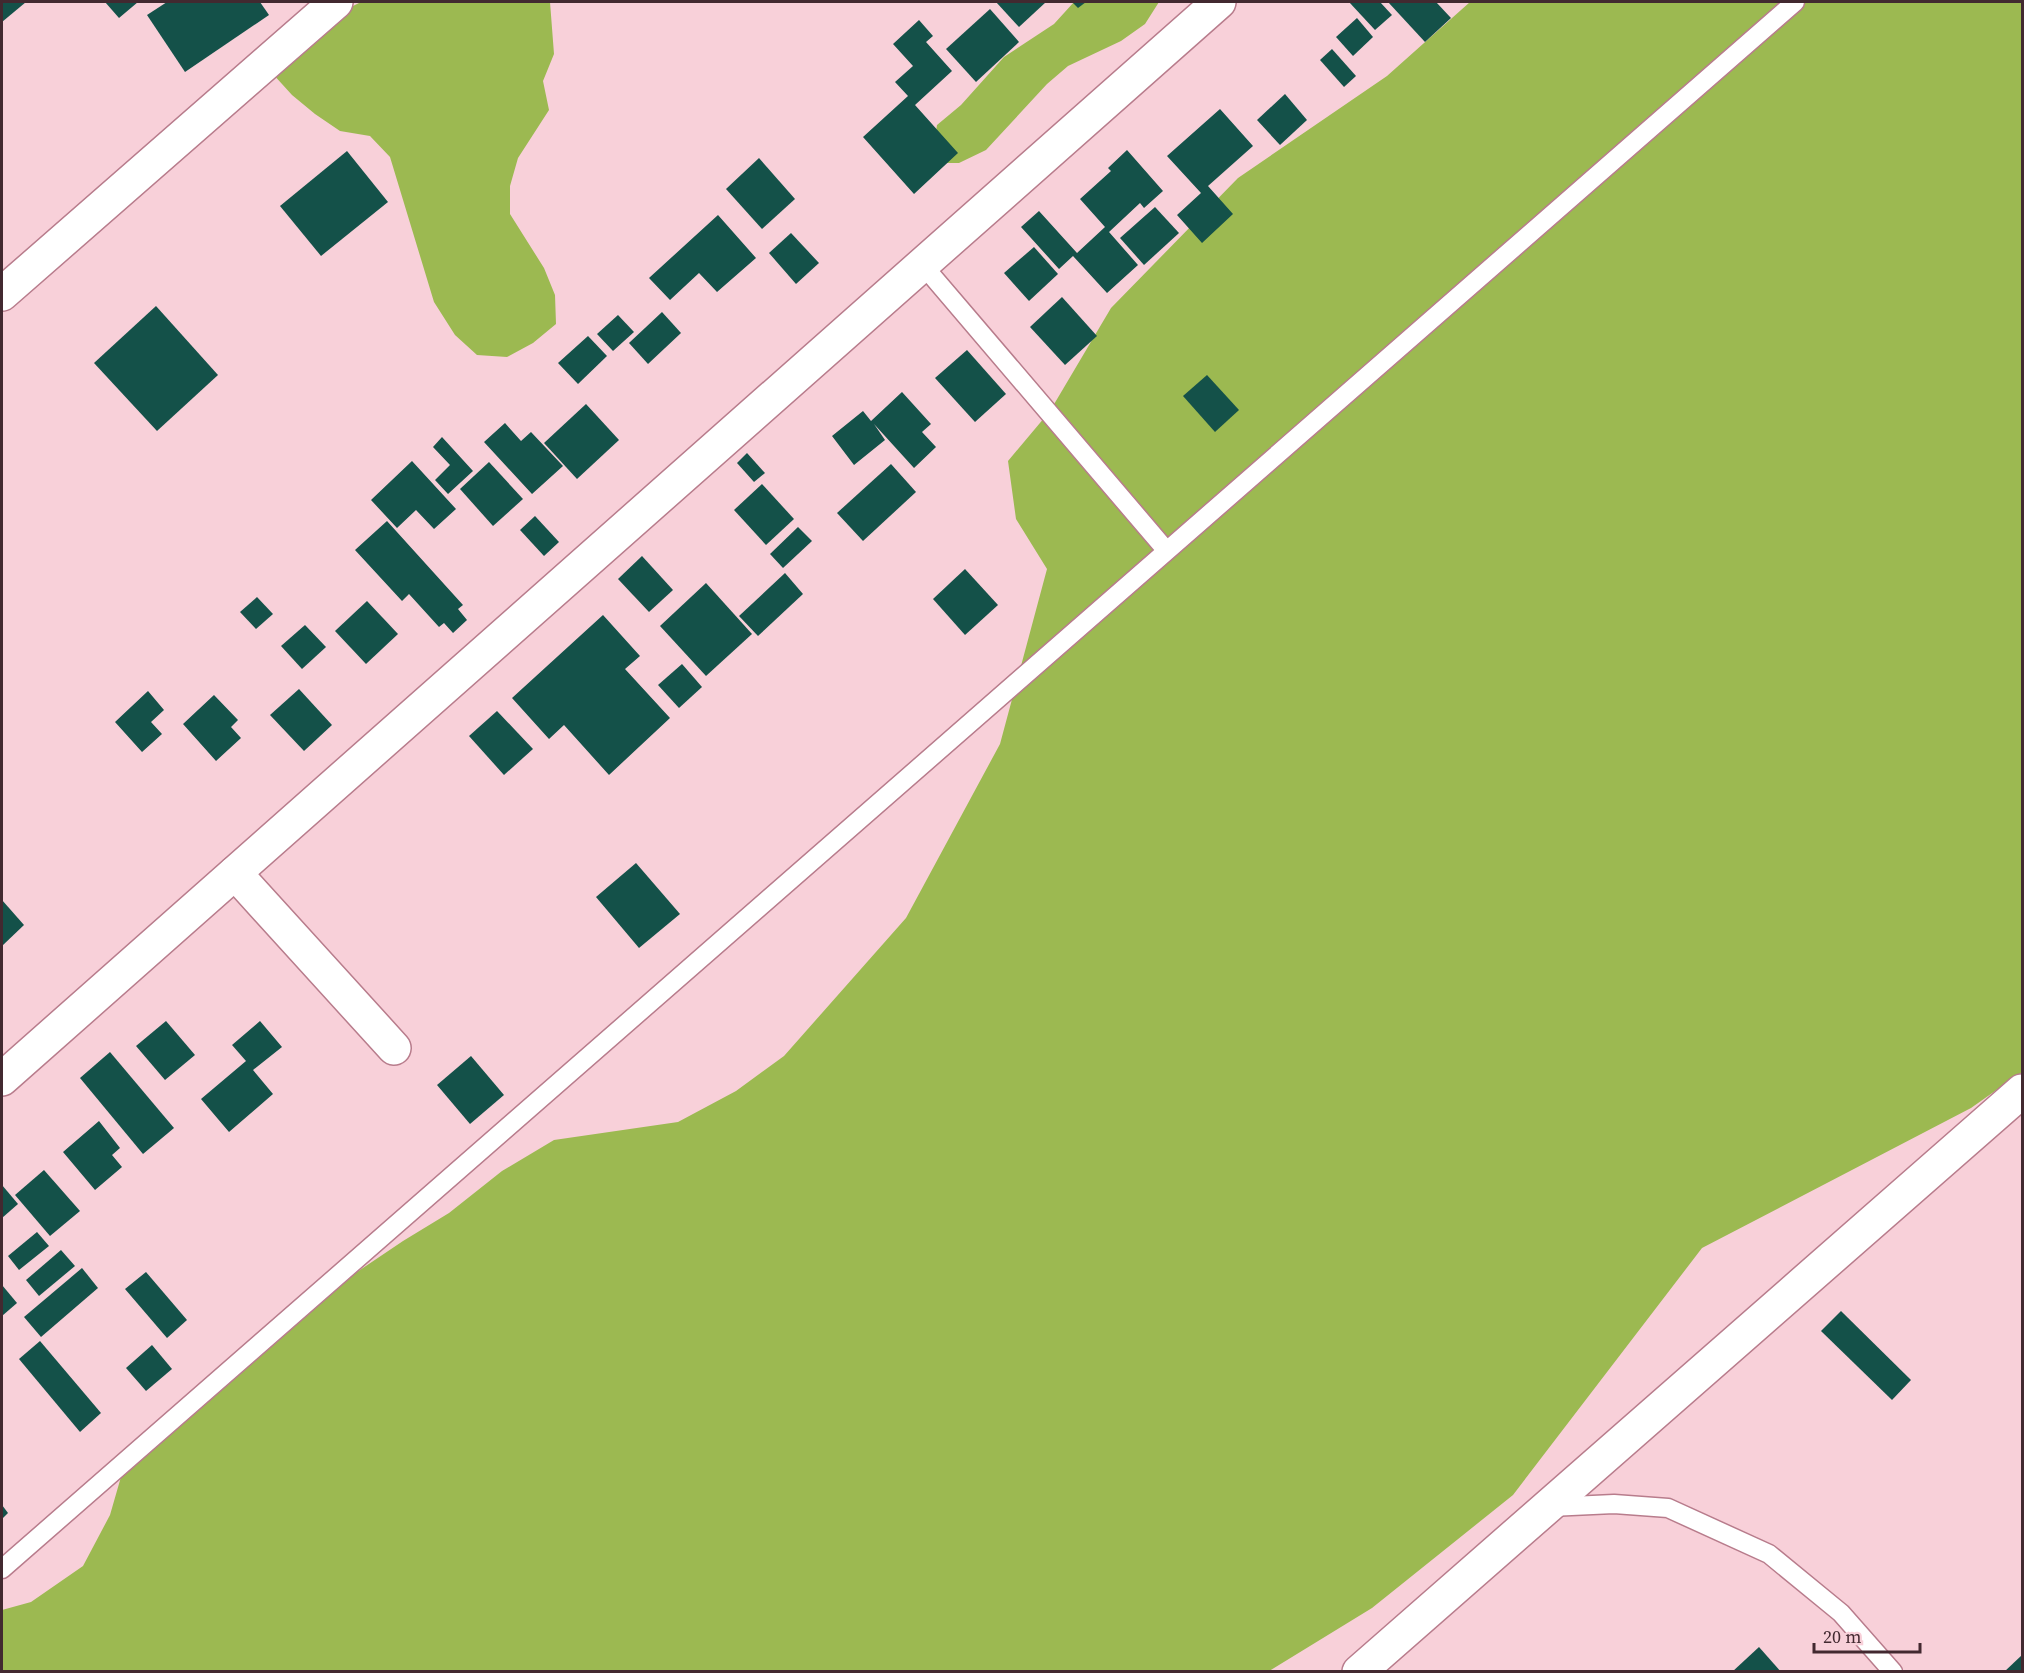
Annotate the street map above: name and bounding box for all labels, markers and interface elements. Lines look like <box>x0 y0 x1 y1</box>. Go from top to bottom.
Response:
scale bar <box>1814 1616 1920 1654</box>
text: 20 m <box>1823 1624 1861 1649</box>

